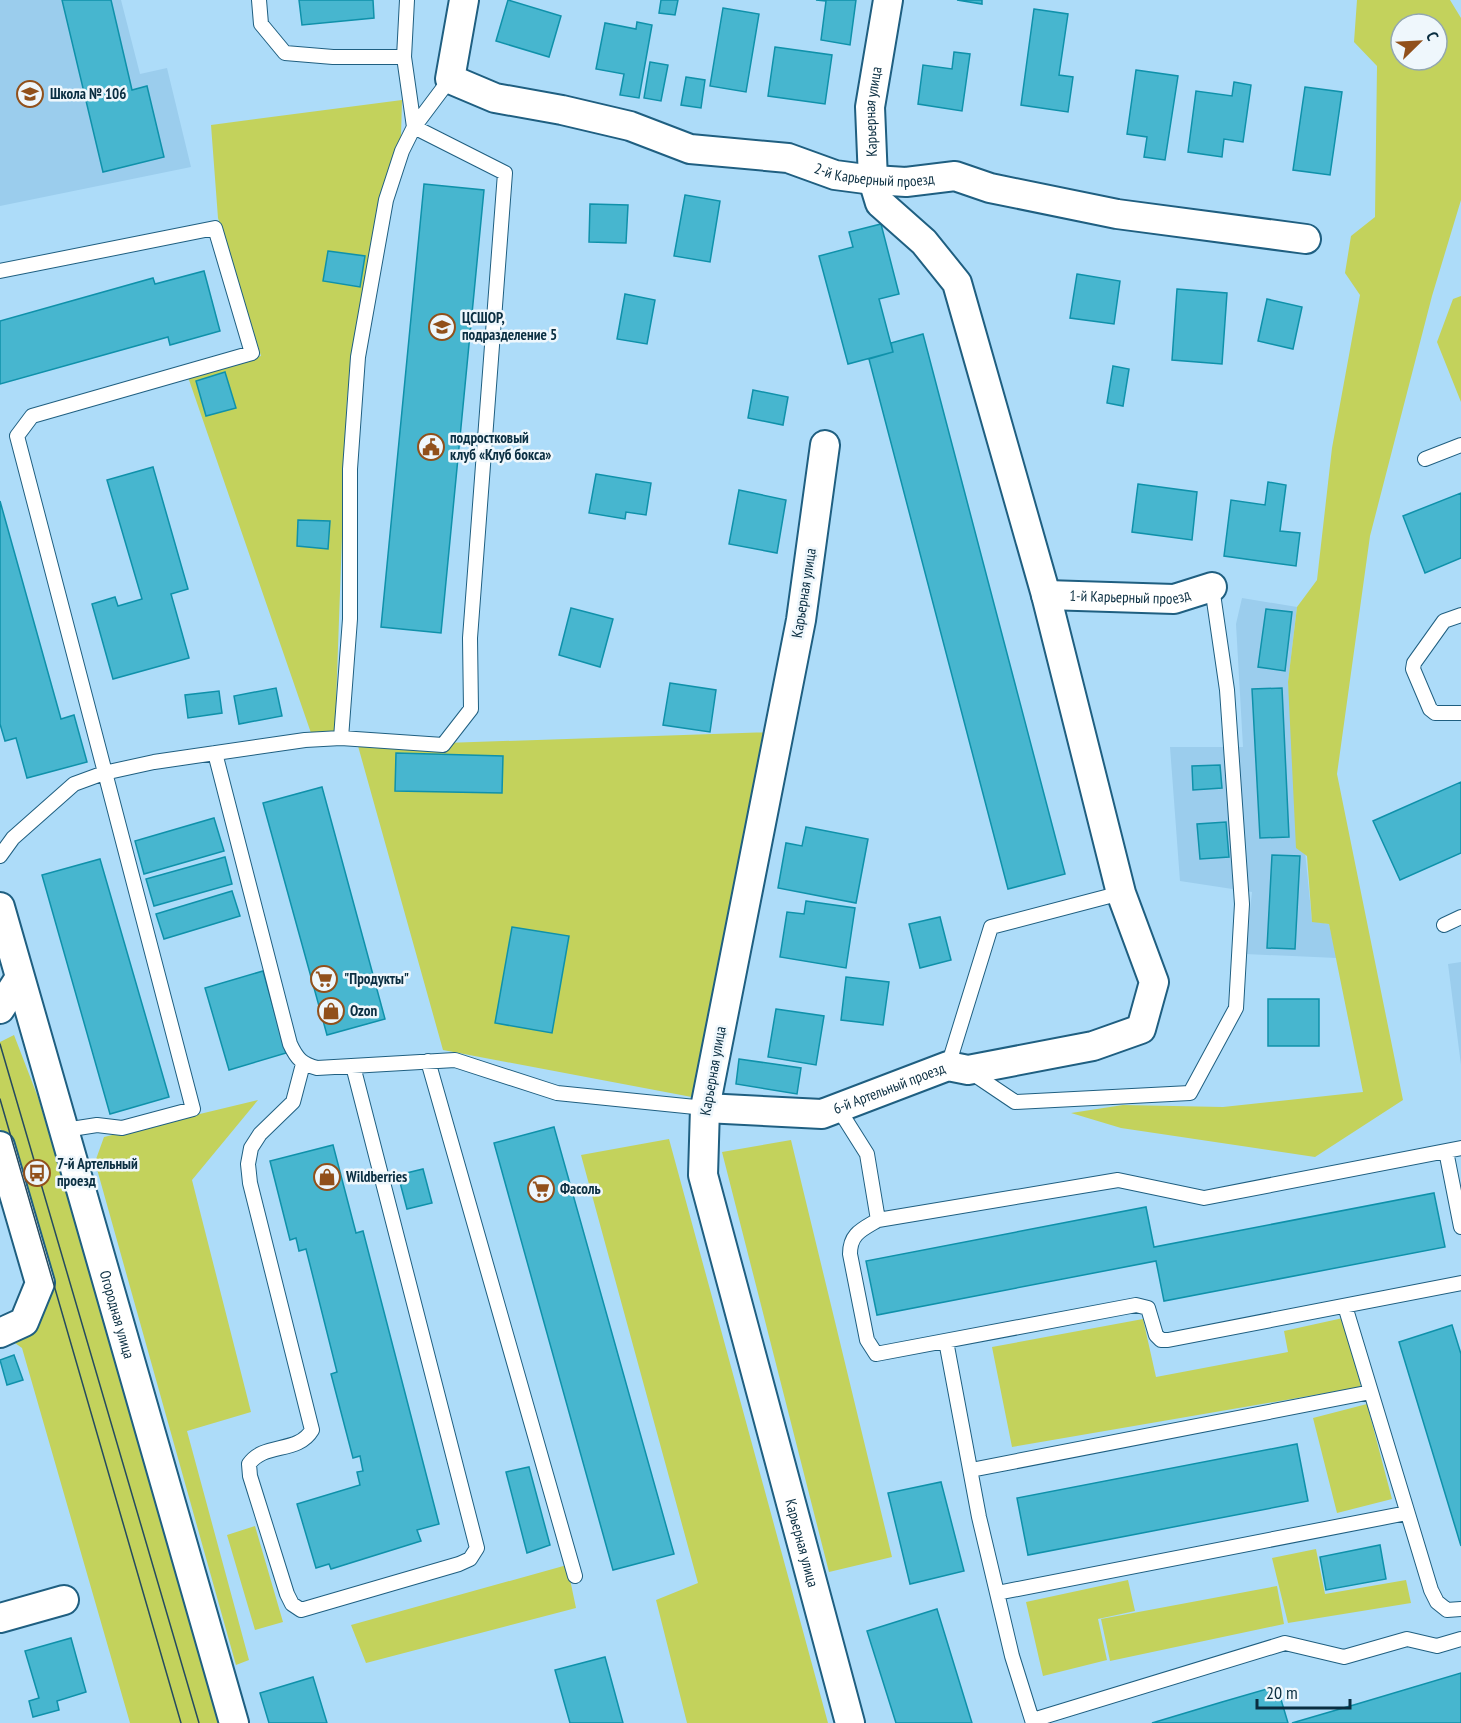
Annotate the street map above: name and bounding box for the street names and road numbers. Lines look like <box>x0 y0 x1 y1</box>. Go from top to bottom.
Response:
street label: Карьерная улица <box>860 65 886 157</box>
street label: 2-й Карьерный проезд <box>812 158 936 191</box>
street label: Карьерная улица <box>787 547 820 639</box>
street label: 1-й Карьерный проезд <box>1069 584 1193 608</box>
street label: Карьерная улица <box>695 1025 730 1117</box>
street label: 6-й Артельный проезд <box>830 1058 948 1118</box>
street label: Огородная улица <box>96 1268 139 1361</box>
street label: Карьерная улица <box>781 1497 823 1589</box>

